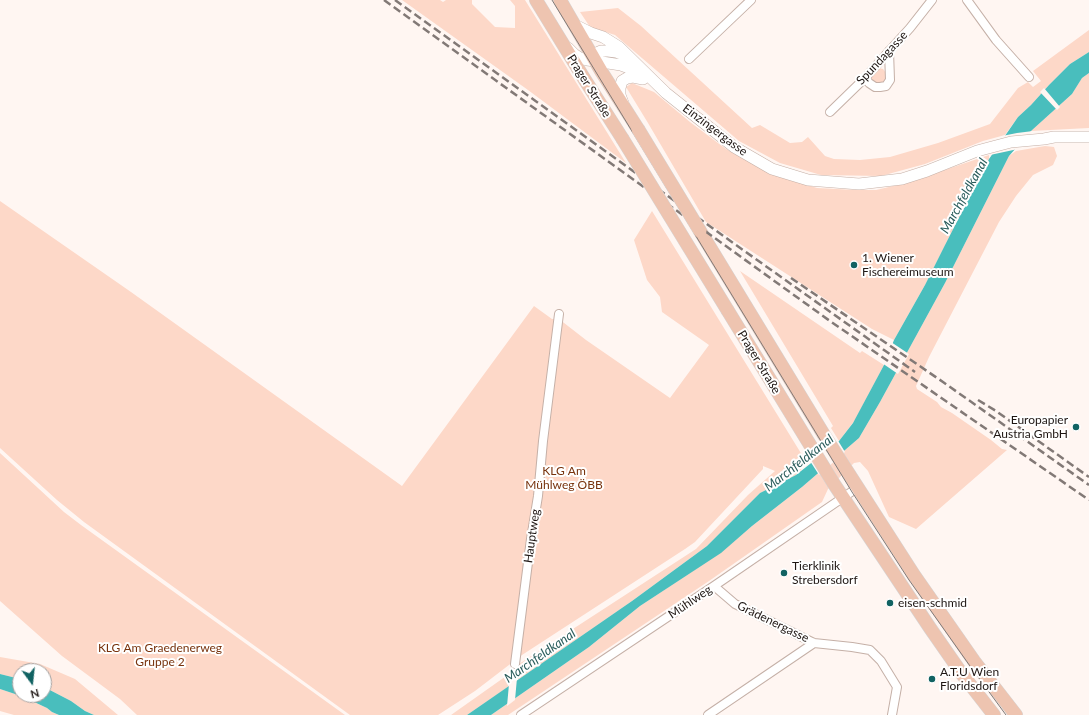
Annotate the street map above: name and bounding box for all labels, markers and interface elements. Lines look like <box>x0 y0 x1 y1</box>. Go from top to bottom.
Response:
street label: Spundagasse <box>854 28 910 88</box>
street label: Prager Straße <box>564 52 614 120</box>
street label: Einzingergasse <box>680 101 750 159</box>
water label: Marchfeldkanal <box>937 156 991 236</box>
place label: 1. Wiener Fischereimuseum <box>862 251 954 279</box>
marker: 1. Wiener Fischereimuseum <box>849 260 859 270</box>
street label: Prager Straße <box>734 328 784 396</box>
place label: Europapier Austria GmbH <box>993 413 1068 441</box>
marker: Europapier Austria GmbH <box>1071 422 1081 432</box>
water label: Marchfeldkanal <box>761 431 837 495</box>
park label: KLG Am Mühlweg ÖBB <box>525 464 603 492</box>
street label: Hauptweg <box>521 508 543 564</box>
place label: Tierklinik Strebersdorf <box>792 559 858 587</box>
marker: Tierklinik Strebersdorf <box>779 568 789 578</box>
street label: Mühlweg <box>666 582 714 622</box>
place label: eisen-schmid <box>898 596 967 610</box>
street label: Grädenergasse <box>735 598 811 646</box>
marker: eisen-schmid <box>885 598 895 608</box>
water label: Marchfeldkanal <box>501 626 579 686</box>
park label: KLG Am Graedenerweg Gruppe 2 <box>98 641 222 669</box>
north arrow <box>12 663 52 703</box>
place label: A.T.U Wien Floridsdorf <box>940 665 999 693</box>
marker: A.T.U Wien Floridsdorf <box>927 674 937 684</box>
text: N <box>29 687 41 701</box>

